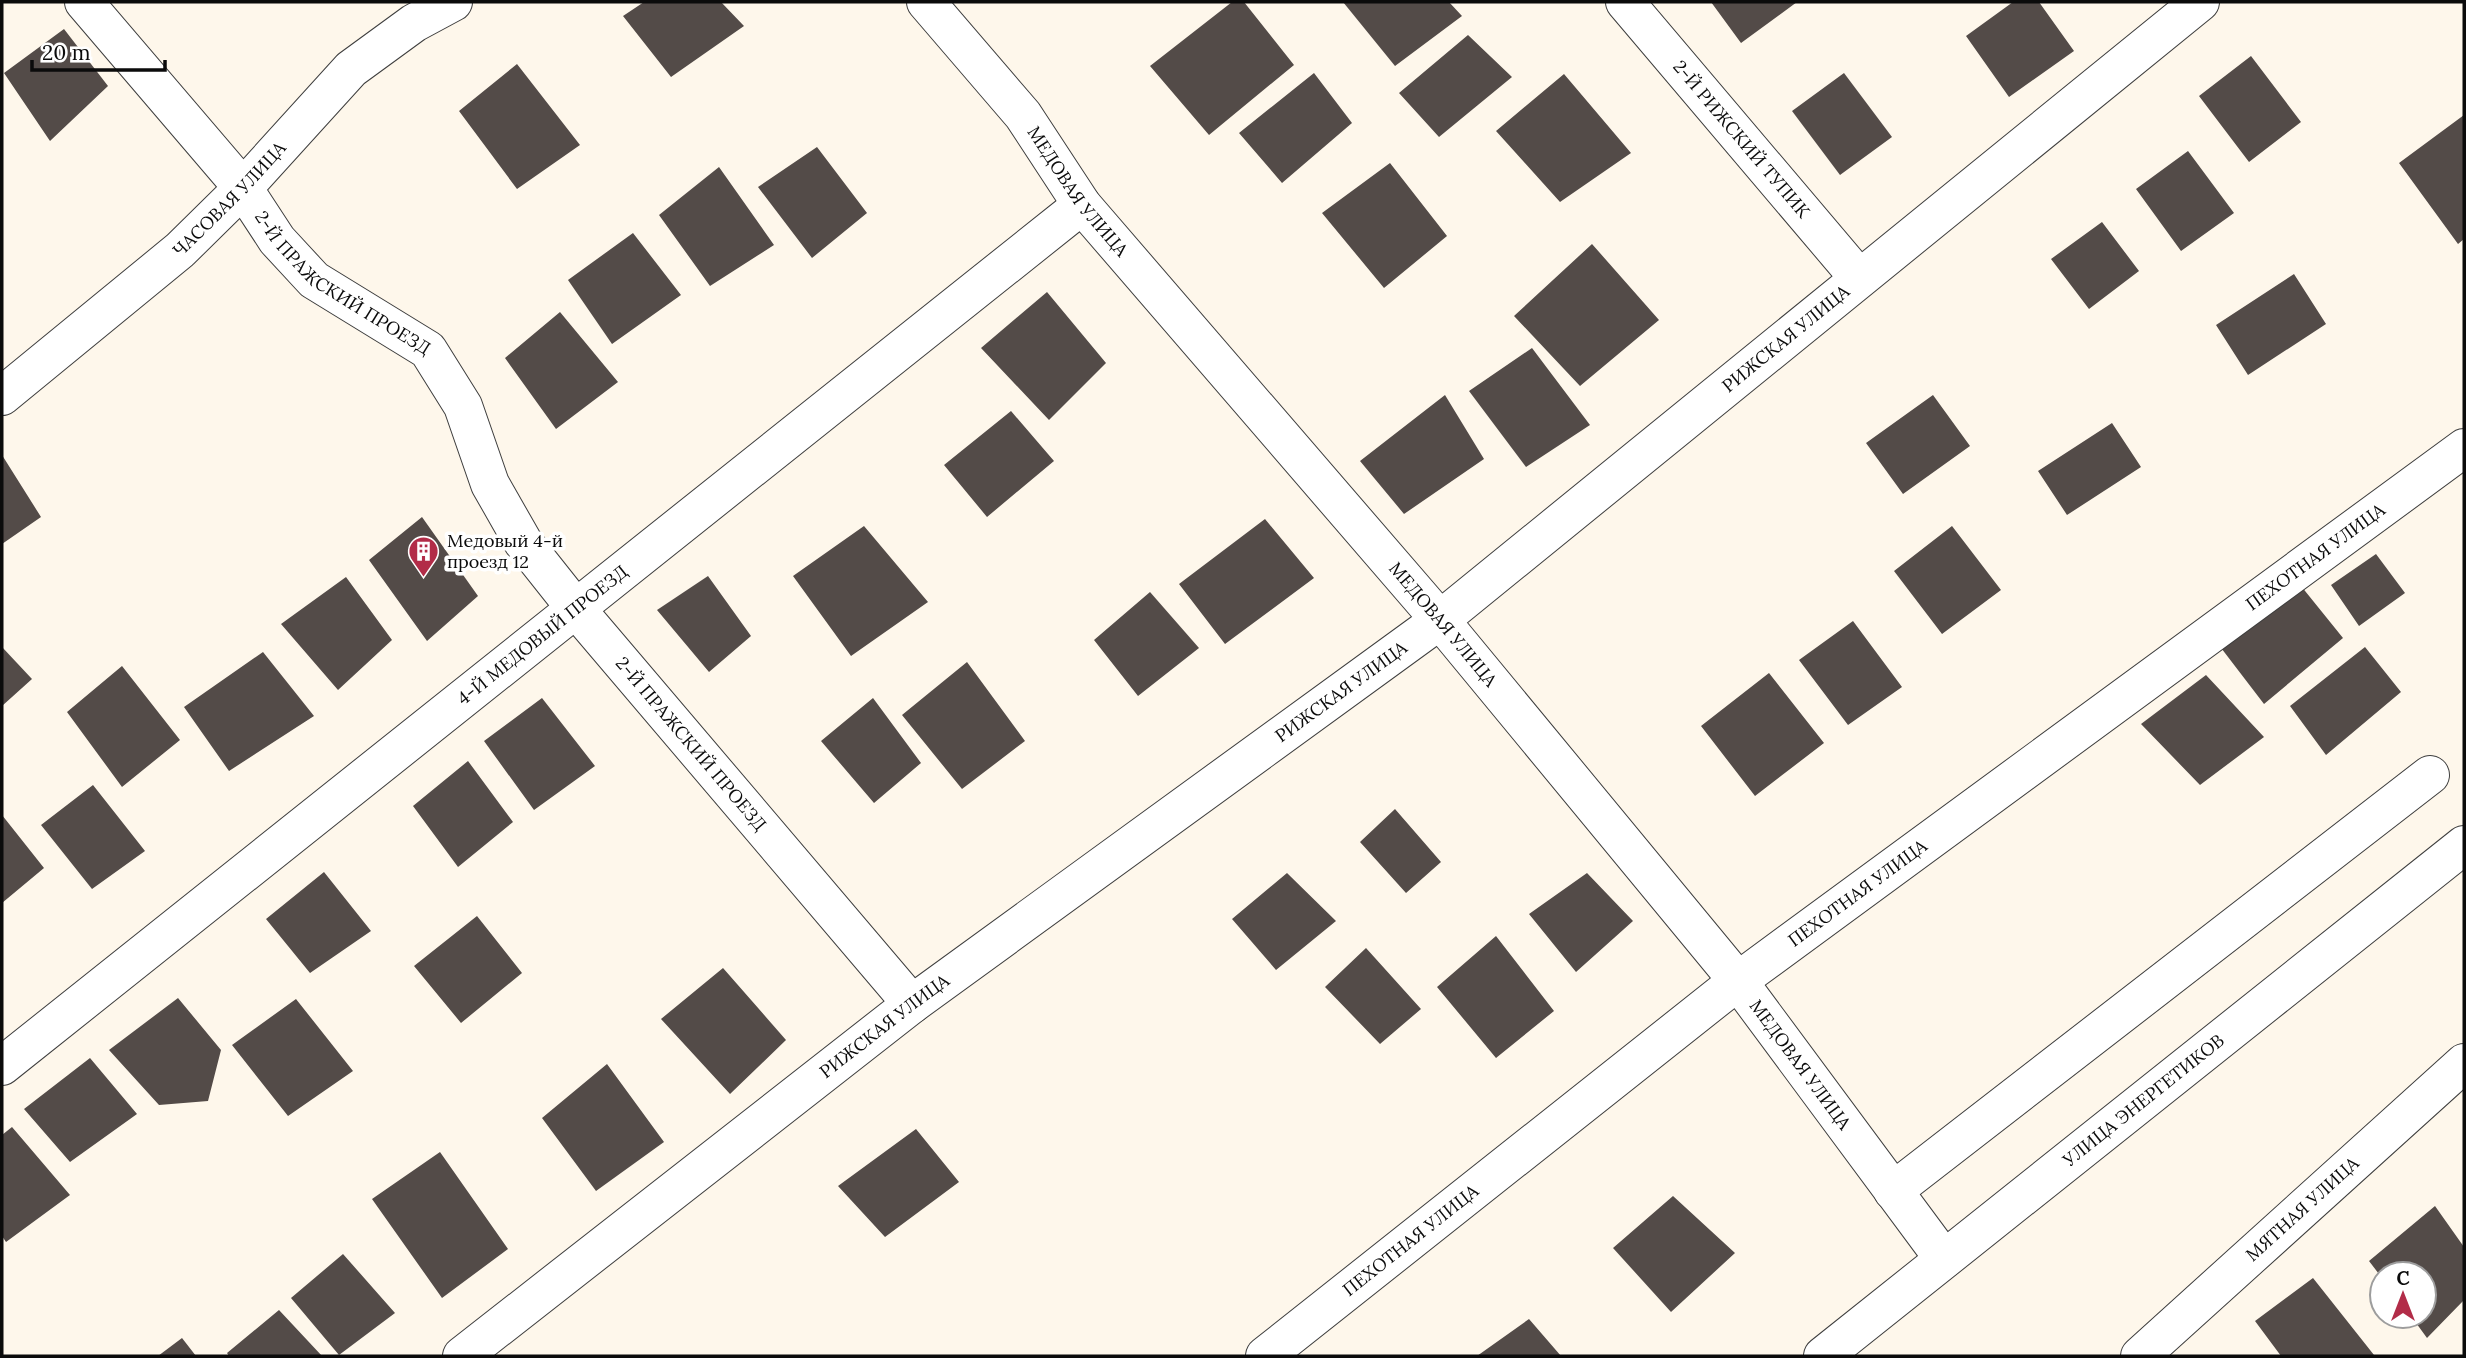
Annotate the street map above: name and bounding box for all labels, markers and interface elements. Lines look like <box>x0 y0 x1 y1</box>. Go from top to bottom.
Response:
scale bar <box>32 28 164 72</box>
text: 20 m <box>42 39 91 66</box>
street label: 2-Й РИЖСКИЙ ТУПИК <box>1668 55 1816 223</box>
street label: МЕДОВАЯ УЛИЦА <box>1023 122 1134 262</box>
street label: ЧАСОВАЯ УЛИЦА <box>168 136 291 262</box>
street label: 2-Й ПРАЖСКИЙ ПРОЕЗД <box>250 206 435 360</box>
street label: РИЖСКАЯ УЛИЦА <box>1717 279 1855 397</box>
street label: ПЕХОТНАЯ УЛИЦА <box>2241 498 2390 615</box>
place label: Медовый 4-й проезд 12 <box>447 529 563 573</box>
building icon: Медовый 4-й проезд 12 <box>407 534 441 578</box>
street label: МЕДОВАЯ УЛИЦА <box>1384 557 1503 692</box>
street label: 4-Й МЕДОВЫЙ ПРОЕЗД <box>452 560 632 710</box>
street label: РИЖСКАЯ УЛИЦА <box>1270 635 1412 747</box>
street label: 2-Й ПРАЖСКИЙ ПРОЕЗД <box>611 652 772 835</box>
street label: ПЕХОТНАЯ УЛИЦА <box>1783 834 1932 951</box>
street label: РИЖСКАЯ УЛИЦА <box>815 968 954 1083</box>
street label: МЕДОВАЯ УЛИЦА <box>1745 995 1857 1135</box>
street label: УЛИЦА ЭНЕРГЕТИКОВ <box>2057 1029 2229 1172</box>
street label: МЯТНАЯ УЛИЦА <box>2241 1151 2364 1266</box>
street label: ПЕХОТНАЯ УЛИЦА <box>1338 1179 1484 1301</box>
north arrow <box>2368 1260 2438 1330</box>
text: С <box>2396 1266 2410 1290</box>

